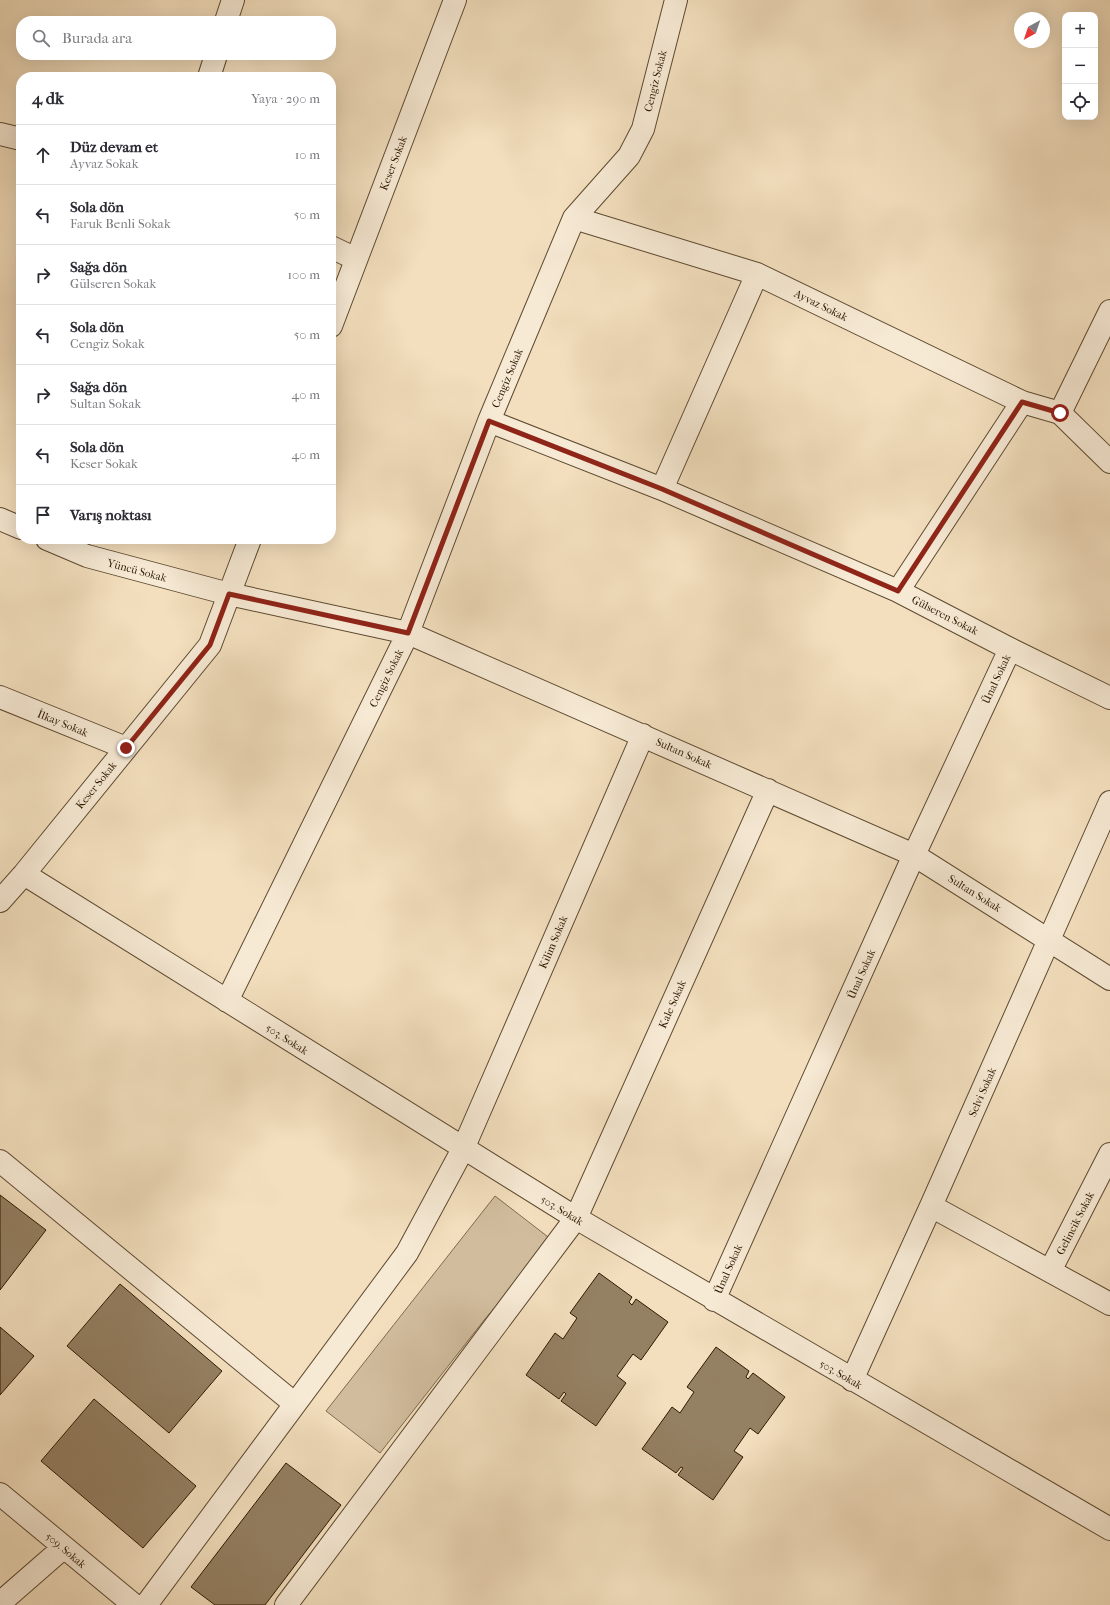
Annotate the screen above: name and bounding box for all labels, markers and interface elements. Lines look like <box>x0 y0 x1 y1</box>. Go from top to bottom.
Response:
north arrow <box>1014 12 1050 48</box>
map controls <box>1062 12 1098 120</box>
button: + <box>1062 12 1098 48</box>
search box <box>16 16 336 60</box>
icon: search <box>30 27 52 49</box>
text: Burada ara <box>62 29 132 47</box>
button: − <box>1062 48 1098 84</box>
street label: Cengiz Sokak <box>642 49 670 113</box>
button: locate <box>1062 84 1098 120</box>
text: 4 dk <box>32 88 64 108</box>
text: Yaya · 290 m <box>251 91 320 106</box>
street label: Keser Sokak <box>377 134 410 192</box>
text: Düz devam et <box>70 138 158 156</box>
icon: ahead <box>32 144 54 166</box>
text: 10 m <box>295 147 320 162</box>
text: Ayvaz Sokak <box>70 156 138 171</box>
text: Sola dön <box>70 198 124 216</box>
icon: left <box>32 204 54 226</box>
text: 50 m <box>294 207 320 222</box>
text: Faruk Benli Sokak <box>70 216 171 231</box>
text: Sağa dön <box>70 258 127 276</box>
icon: right <box>32 264 54 286</box>
text: 100 m <box>287 267 320 282</box>
text: Gülseren Sokak <box>70 276 156 291</box>
street label: Ayvaz Sokak <box>791 286 850 324</box>
text: Sola dön <box>70 318 124 336</box>
icon: left <box>32 324 54 346</box>
text: 50 m <box>294 327 320 342</box>
text: Cengiz Sokak <box>70 336 145 351</box>
street label: Cengiz Sokak <box>489 346 526 410</box>
text: Sağa dön <box>70 378 127 396</box>
icon: right <box>32 384 54 406</box>
text: 40 m <box>292 387 320 402</box>
text: Sultan Sokak <box>70 396 141 411</box>
route start <box>1051 404 1069 422</box>
text: Sola dön <box>70 438 124 456</box>
icon: left <box>32 444 54 466</box>
text: 40 m <box>292 447 320 462</box>
text: Keser Sokak <box>70 456 138 471</box>
icon: arrive <box>32 504 54 526</box>
text: Varış noktası <box>70 506 151 524</box>
street label: Yüncü Sokak <box>105 556 168 585</box>
street label: Gülseren Sokak <box>909 593 981 638</box>
street label: Cengiz Sokak <box>367 647 406 709</box>
street label: Ünal Sokak <box>979 652 1014 706</box>
street label: İlkay Sokak <box>35 707 90 740</box>
street label: Sultan Sokak <box>654 735 714 772</box>
route end <box>117 739 135 757</box>
street label: Keser Sokak <box>73 759 120 812</box>
street label: Sultan Sokak <box>946 872 1004 915</box>
street label: Kilim Sokak <box>536 913 571 971</box>
street label: Ünal Sokak <box>845 947 878 1001</box>
street label: Kale Sokak <box>656 978 689 1030</box>
street label: 503. Sokak <box>263 1021 311 1058</box>
street label: Selvi Sokak <box>966 1065 999 1119</box>
street label: Gelincik Sokak <box>1054 1189 1097 1257</box>
street label: 503. Sokak <box>538 1193 586 1228</box>
street label: Ünal Sokak <box>712 1242 745 1296</box>
street label: 503. Sokak <box>817 1357 865 1392</box>
street label: 509. Sokak <box>43 1530 89 1571</box>

